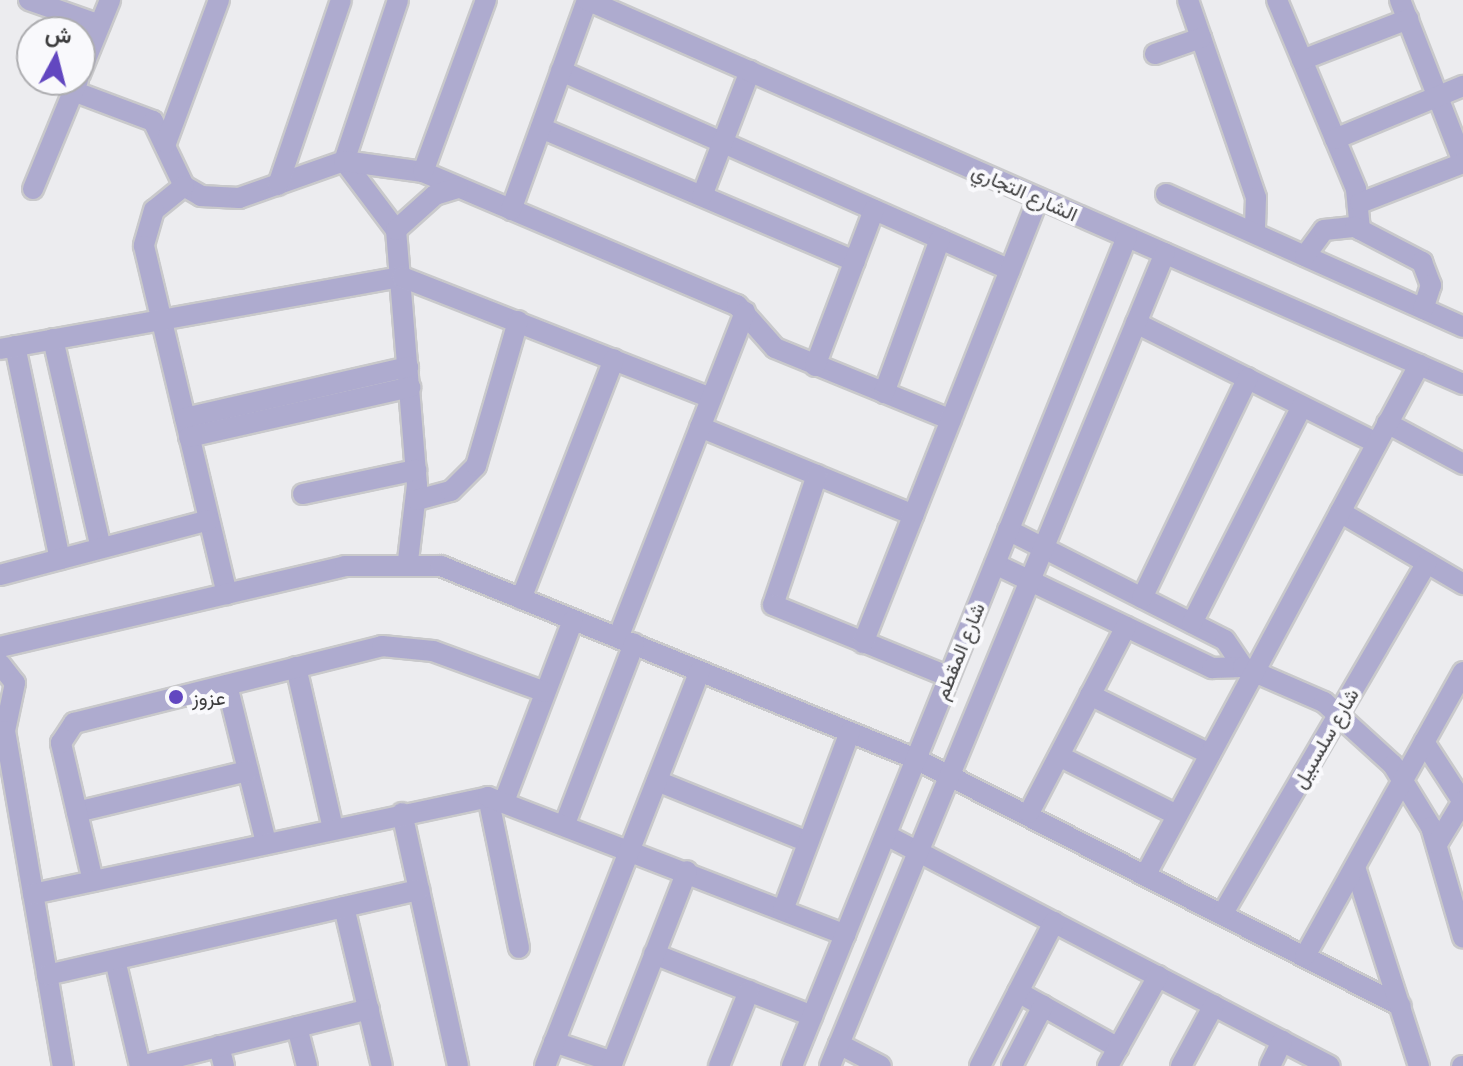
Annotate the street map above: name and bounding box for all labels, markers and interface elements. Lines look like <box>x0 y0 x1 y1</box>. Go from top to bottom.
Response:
north arrow <box>16 16 96 96</box>
text: ش <box>44 18 74 51</box>
street label: الشارع التجاري <box>968 158 1082 226</box>
street label: شارع المقطم <box>929 599 989 703</box>
street label: شارع سلسبيل <box>1287 684 1363 792</box>
place label: عزوز <box>192 685 226 709</box>
marker: عزوز <box>167 688 185 706</box>

